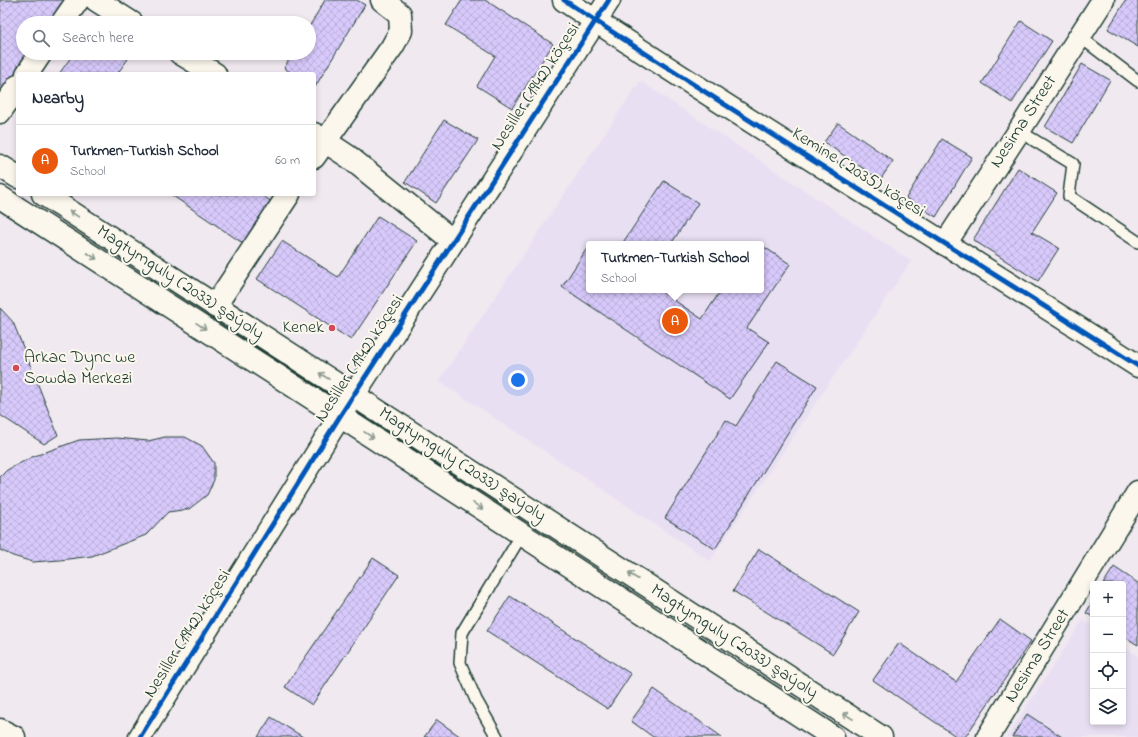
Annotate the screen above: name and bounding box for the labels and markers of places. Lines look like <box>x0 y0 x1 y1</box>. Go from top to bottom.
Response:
pin: A <box>662 306 688 336</box>
place label: Kenek <box>282 315 324 341</box>
marker: Kenek <box>327 323 337 333</box>
place label: Arkac Dync we Sowda Merkezi <box>24 345 136 392</box>
marker: Arkac Dync we Sowda Merkezi <box>11 363 21 373</box>

